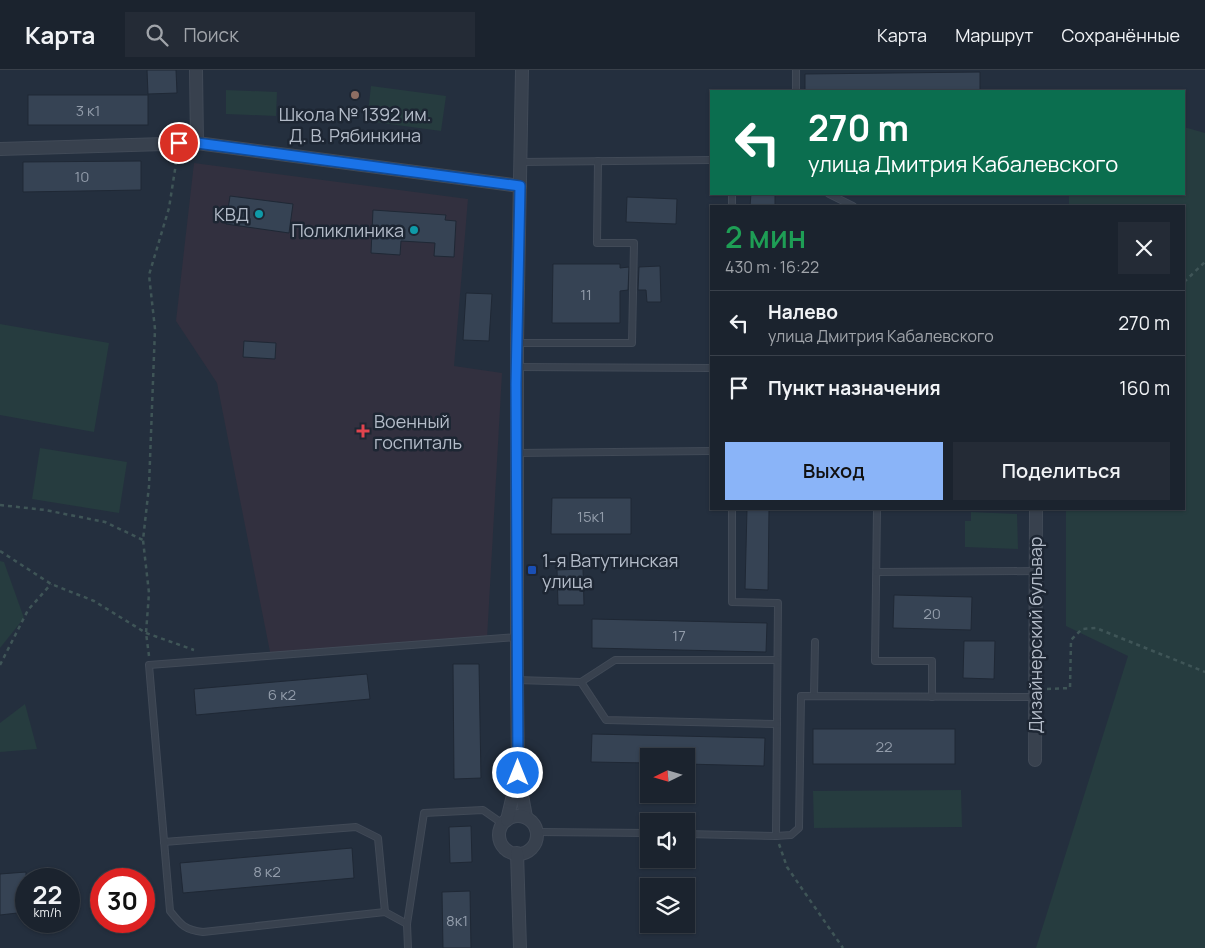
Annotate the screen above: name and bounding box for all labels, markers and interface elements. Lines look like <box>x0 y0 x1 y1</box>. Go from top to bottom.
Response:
search box <box>125 12 475 57</box>
text: Карта <box>25 18 95 51</box>
icon: search <box>143 21 171 49</box>
text: Поиск <box>183 22 239 48</box>
text: Карта <box>877 23 927 47</box>
text: Маршрут <box>955 23 1033 47</box>
text: Сохранённые <box>1061 23 1180 47</box>
marker: Школа № 1392 им. Д. В. Рябинкина <box>349 89 361 101</box>
house number: 3 к1 <box>76 100 100 121</box>
place label: Школа № 1392 им. Д. В. Рябинкина <box>279 102 431 147</box>
text: 270 m <box>808 104 909 152</box>
icon: left <box>725 110 790 175</box>
pin <box>158 122 200 164</box>
icon: arrive <box>165 129 193 157</box>
text: улица Дмитрия Кабалевского <box>808 149 1118 179</box>
house number: 10 <box>75 166 90 187</box>
place label: КВД <box>214 202 249 226</box>
marker: КВД <box>253 208 265 220</box>
text: 2 мин <box>725 216 806 257</box>
place label: Поликлиника <box>291 218 404 242</box>
button: close <box>1118 222 1170 274</box>
marker: Поликлиника <box>408 224 420 236</box>
text: 430 m · 16:22 <box>725 256 819 278</box>
house number: 11 <box>580 284 592 305</box>
text: Налево <box>768 299 838 325</box>
icon: left <box>725 309 753 337</box>
text: 270 m <box>1118 310 1170 336</box>
text: улица Дмитрия Кабалевского <box>768 325 994 347</box>
icon: arrive <box>725 374 753 402</box>
text: Пункт назначения <box>768 375 941 401</box>
text: 160 m <box>1119 375 1170 401</box>
place label: Военный госпиталь <box>374 409 462 454</box>
marker: Военный госпиталь <box>356 424 370 438</box>
button: Выход <box>725 442 943 500</box>
button: Поделиться <box>953 442 1170 500</box>
house number: 15к1 <box>577 506 605 527</box>
street label: Дизайнерский бульвар <box>1023 537 1047 733</box>
place label: 1-я Ватутинская улица <box>542 548 678 593</box>
marker: 1-я Ватутинская улица <box>526 564 538 576</box>
house number: 20 <box>923 603 941 624</box>
house number: 17 <box>672 625 686 646</box>
house number: 6 к2 <box>268 684 296 705</box>
house number: 22 <box>875 736 893 757</box>
position arrow <box>491 746 543 798</box>
north arrow <box>640 748 695 802</box>
map controls <box>640 748 695 933</box>
button: sound <box>640 813 695 868</box>
house number: 8 к2 <box>253 861 281 882</box>
speed limit sign: 30 <box>90 868 155 933</box>
text: 22 <box>33 877 62 912</box>
button: layers <box>640 878 695 933</box>
text: km/h <box>34 904 61 921</box>
house number: 8к1 <box>446 910 468 931</box>

